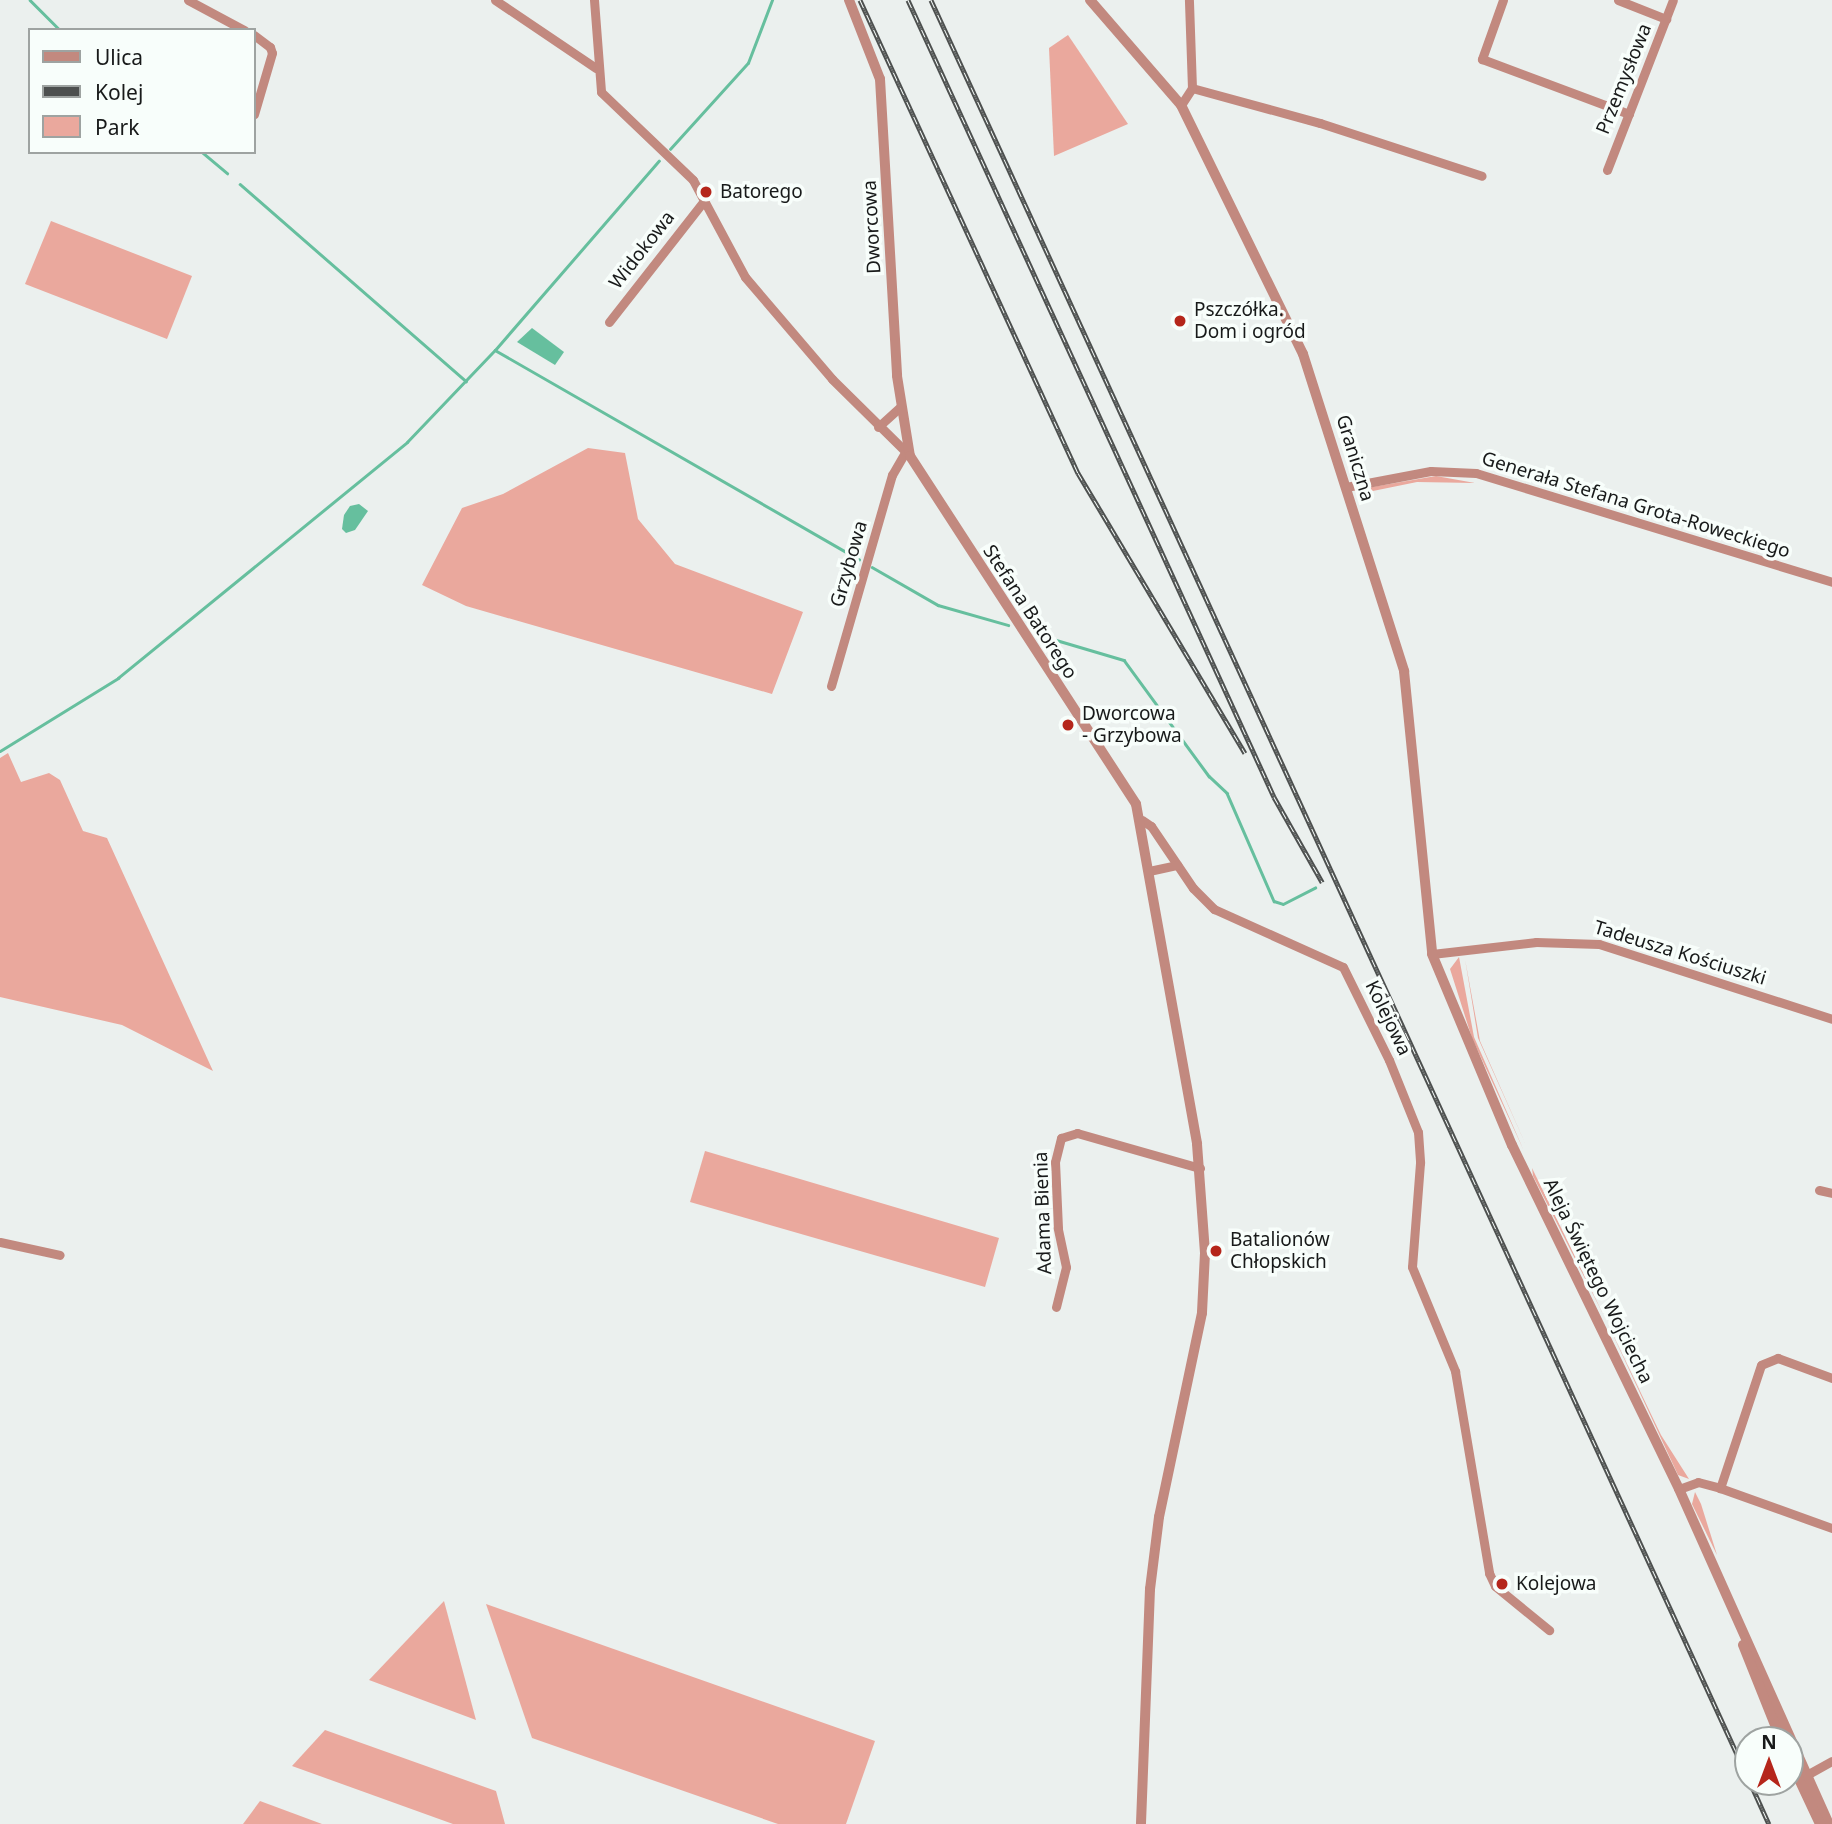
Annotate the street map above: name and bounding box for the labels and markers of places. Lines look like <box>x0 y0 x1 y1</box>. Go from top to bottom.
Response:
place label: Batorego <box>720 181 803 203</box>
marker: Batorego <box>698 184 714 200</box>
place label: Pszczółka. Dom i ogród <box>1194 299 1306 343</box>
marker: Pszczółka. Dom i ogród <box>1172 313 1188 329</box>
place label: Dworcowa - Grzybowa <box>1082 703 1182 747</box>
marker: Dworcowa - Grzybowa <box>1060 717 1076 733</box>
place label: Batalionów Chłopskich <box>1230 1229 1330 1273</box>
marker: Batalionów Chłopskich <box>1208 1243 1224 1259</box>
place label: Kolejowa <box>1516 1573 1596 1595</box>
marker: Kolejowa <box>1494 1576 1510 1592</box>

